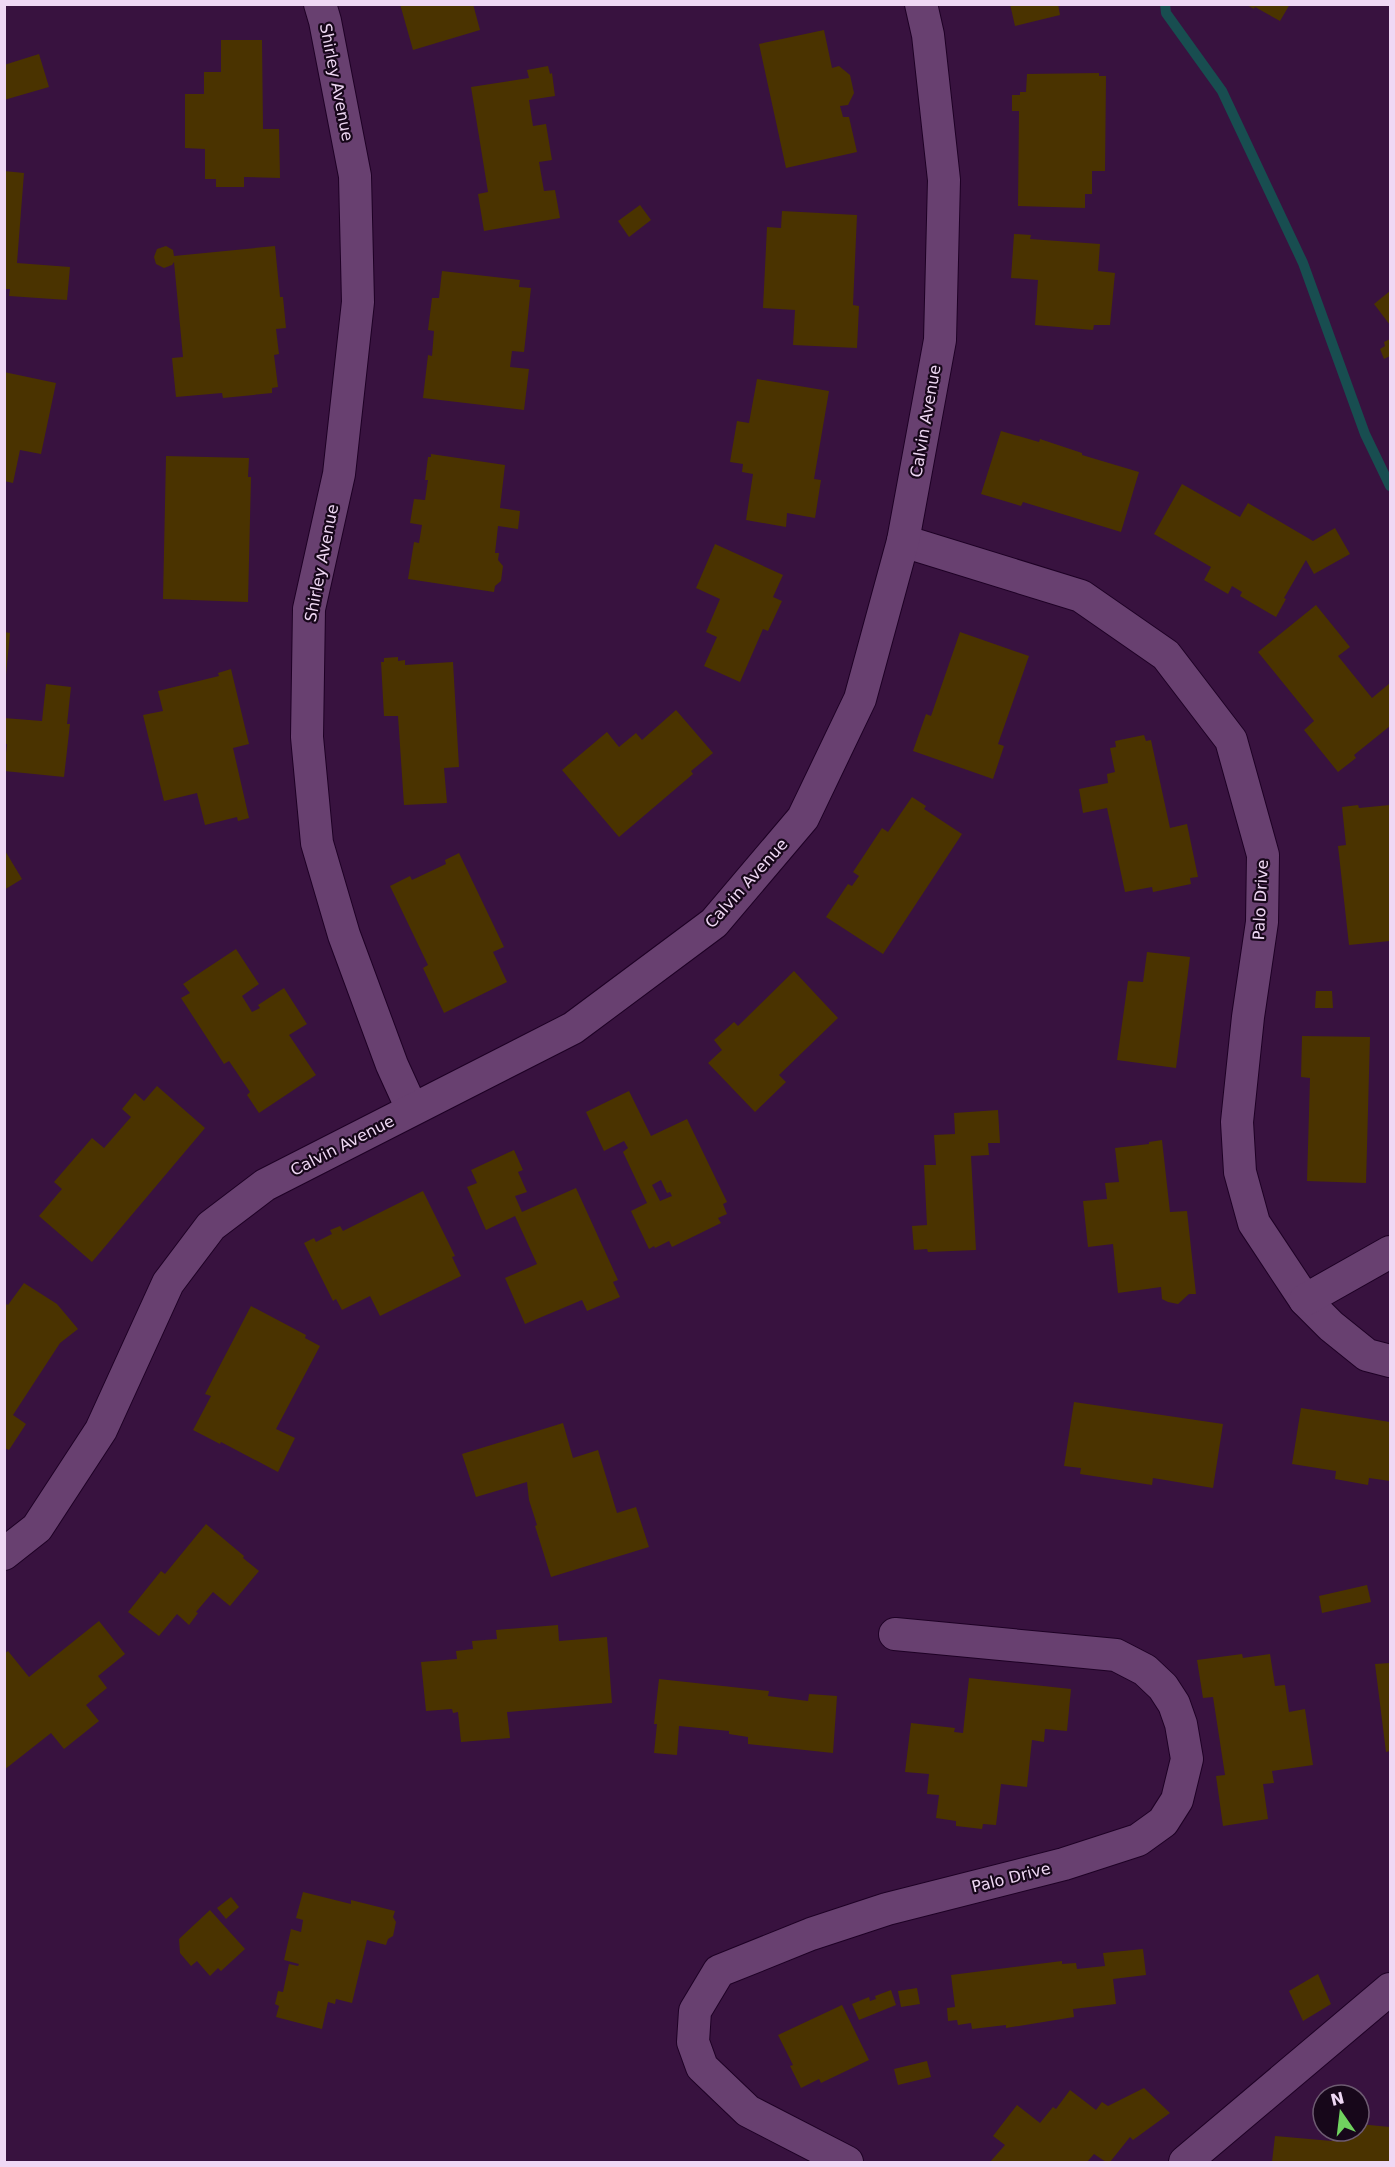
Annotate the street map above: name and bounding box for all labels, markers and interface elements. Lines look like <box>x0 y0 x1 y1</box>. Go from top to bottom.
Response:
street label: Shirley Avenue <box>316 22 357 143</box>
street label: Calvin Avenue <box>906 363 945 479</box>
street label: Shirley Avenue <box>301 503 342 624</box>
street label: Calvin Avenue <box>701 835 792 932</box>
street label: Palo Drive <box>1249 859 1272 941</box>
street label: Calvin Avenue <box>287 1111 397 1180</box>
street label: Palo Drive <box>970 1859 1053 1896</box>
north arrow <box>1311 2083 1371 2143</box>
text: N <box>1329 2088 1346 2110</box>

